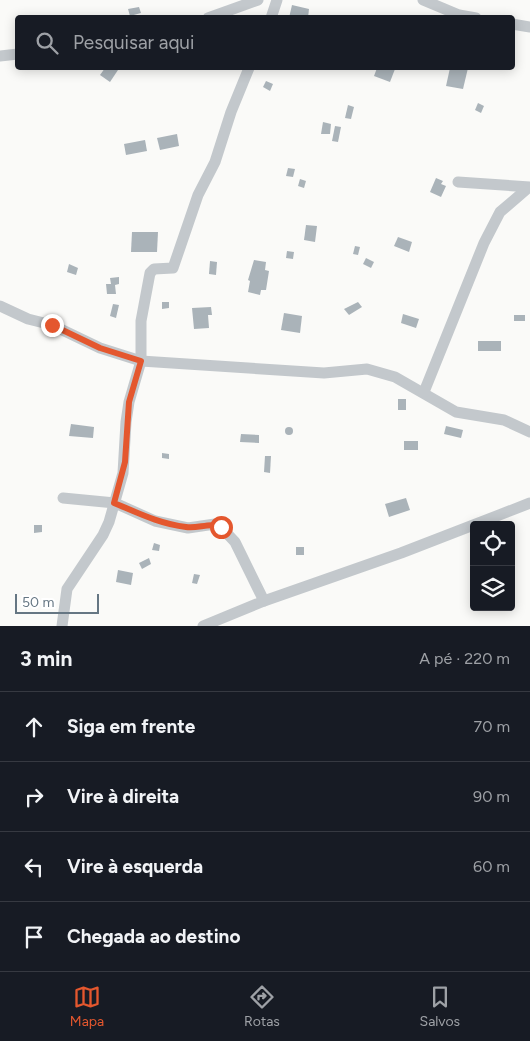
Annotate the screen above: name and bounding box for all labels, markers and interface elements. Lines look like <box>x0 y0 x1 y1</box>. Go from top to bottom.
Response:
search box <box>15 15 515 70</box>
icon: search <box>33 29 61 57</box>
text: Pesquisar aqui <box>73 31 194 54</box>
route end <box>41 314 64 337</box>
route start <box>210 516 233 539</box>
map controls <box>470 521 515 611</box>
button: locate <box>470 521 515 566</box>
button: layers <box>470 566 515 611</box>
scale bar <box>15 591 99 614</box>
text: 50 m <box>22 594 54 611</box>
text: 3 min <box>20 646 72 671</box>
text: A pé · 220 m <box>419 649 510 668</box>
icon: ahead <box>20 713 48 741</box>
text: Siga em frente <box>67 715 195 738</box>
text: 70 m <box>474 717 510 736</box>
icon: right <box>20 783 48 811</box>
text: Vire à direita <box>67 785 179 808</box>
text: 90 m <box>473 787 510 806</box>
icon: left <box>20 853 48 881</box>
text: Vire à esquerda <box>67 855 203 878</box>
text: 60 m <box>473 857 510 876</box>
icon: arrive <box>20 923 48 951</box>
text: Chegada ao destino <box>67 925 240 948</box>
tab: Mapa <box>70 983 104 1030</box>
tab: Rotas <box>244 983 280 1030</box>
tab: Salvos <box>420 983 460 1030</box>

